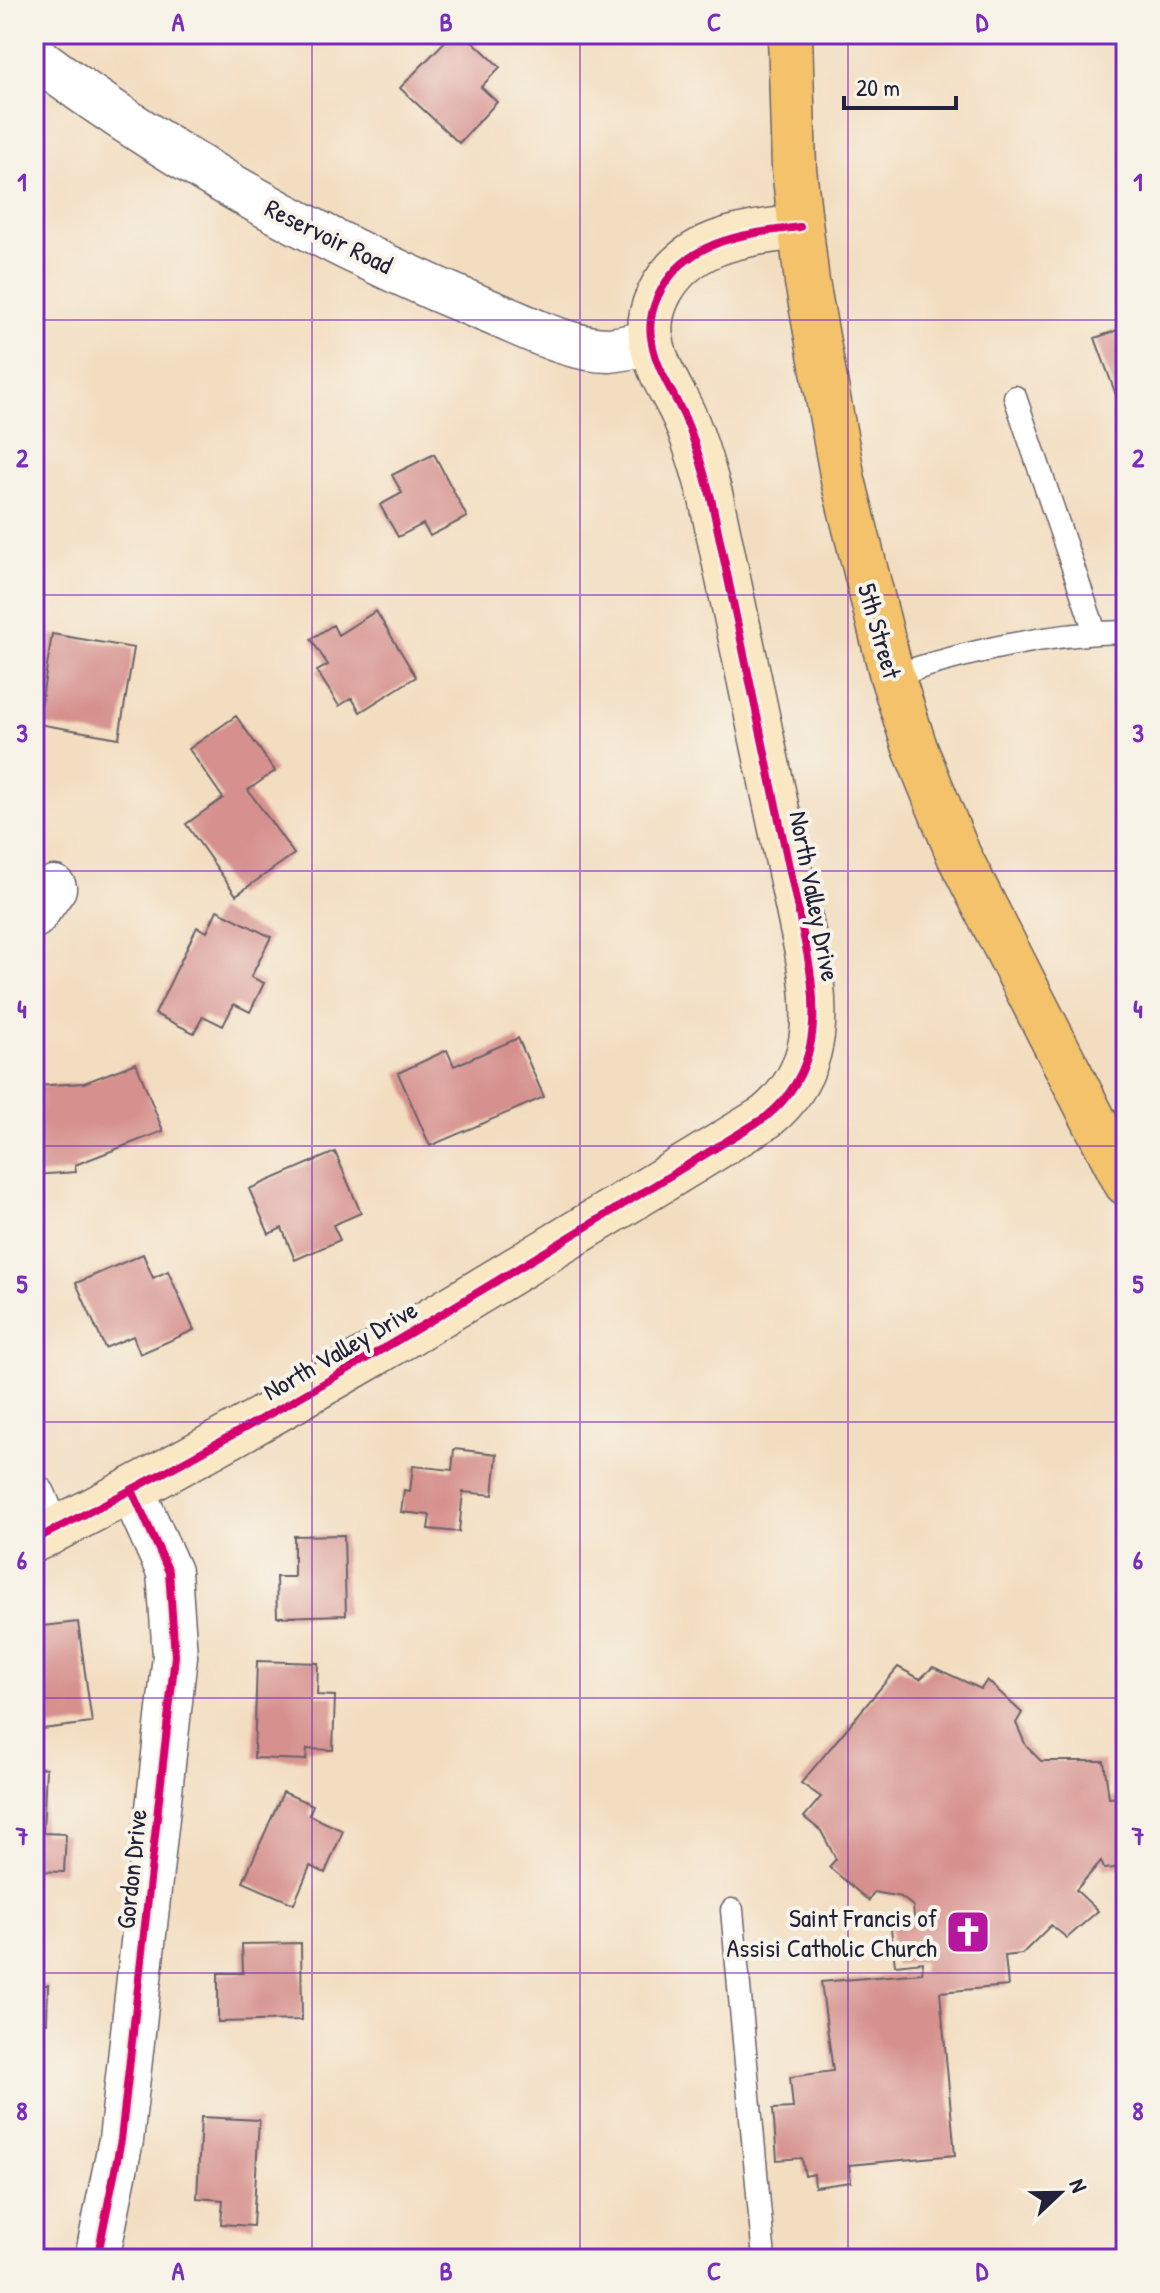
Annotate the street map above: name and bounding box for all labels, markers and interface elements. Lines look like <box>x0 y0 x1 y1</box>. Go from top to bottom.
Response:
text: A <box>172 4 185 39</box>
text: B <box>439 4 453 39</box>
text: C <box>707 4 721 39</box>
text: D <box>976 4 989 39</box>
scale bar <box>844 60 956 110</box>
text: 20 m <box>856 71 900 103</box>
text: 1 <box>17 164 27 199</box>
text: 1 <box>1133 164 1143 199</box>
street label: Reservoir Road <box>259 190 399 282</box>
text: 2 <box>16 440 29 475</box>
text: 2 <box>1132 440 1145 475</box>
street label: 5th Street <box>850 579 911 684</box>
text: 3 <box>16 715 28 750</box>
text: 3 <box>1132 715 1144 750</box>
street label: North Valley Drive <box>781 808 849 984</box>
text: 4 <box>17 991 27 1026</box>
text: 4 <box>1133 991 1143 1026</box>
text: 5 <box>17 1266 28 1301</box>
text: 5 <box>1133 1266 1144 1301</box>
street label: North Valley Drive <box>257 1292 423 1408</box>
text: 6 <box>17 1542 28 1577</box>
text: 6 <box>1133 1542 1144 1577</box>
street label: Gordon Drive <box>107 1807 155 1931</box>
text: 7 <box>15 1818 29 1853</box>
text: 7 <box>1131 1818 1145 1853</box>
place label: Saint Francis of Assisi Catholic Church <box>726 1900 938 1965</box>
church icon: Saint Francis of Assisi Catholic Church <box>944 1908 992 1956</box>
text: 8 <box>16 2093 28 2128</box>
text: 8 <box>1132 2093 1144 2128</box>
north arrow <box>1020 2153 1100 2233</box>
text: N <box>1062 2174 1095 2197</box>
text: A <box>172 2253 185 2288</box>
text: B <box>439 2253 453 2288</box>
text: C <box>707 2253 721 2288</box>
text: D <box>976 2253 989 2288</box>

